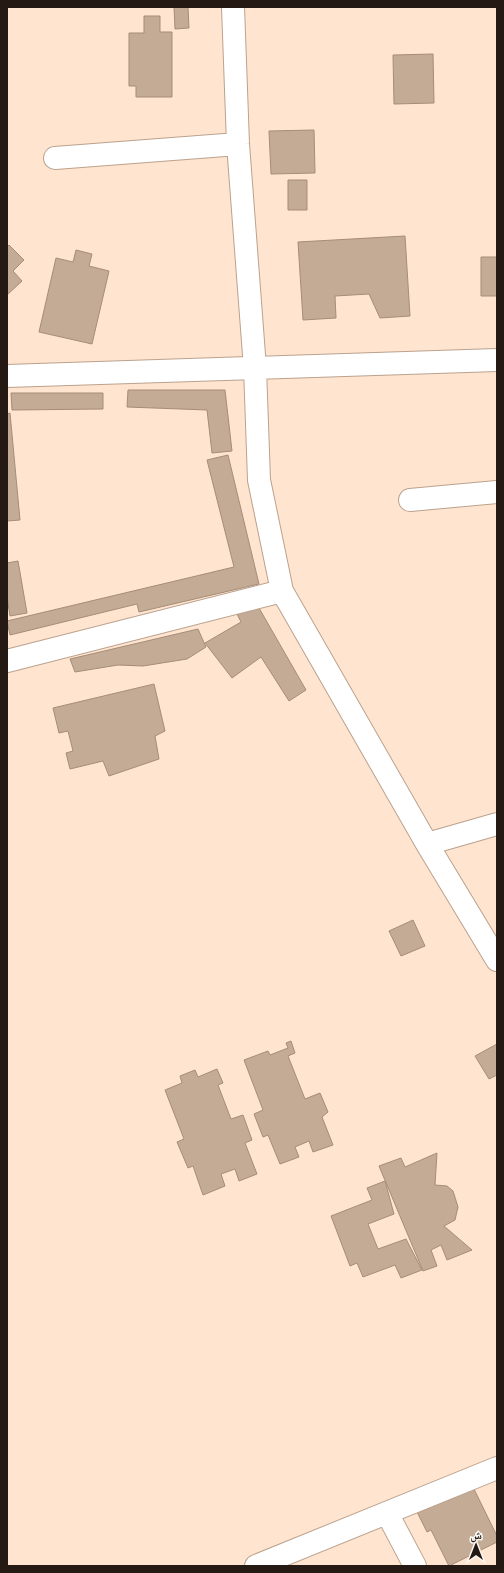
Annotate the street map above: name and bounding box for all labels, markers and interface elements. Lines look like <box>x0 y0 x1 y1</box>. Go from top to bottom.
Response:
north arrow <box>456 1525 496 1565</box>
text: ش <box>470 1528 482 1543</box>

